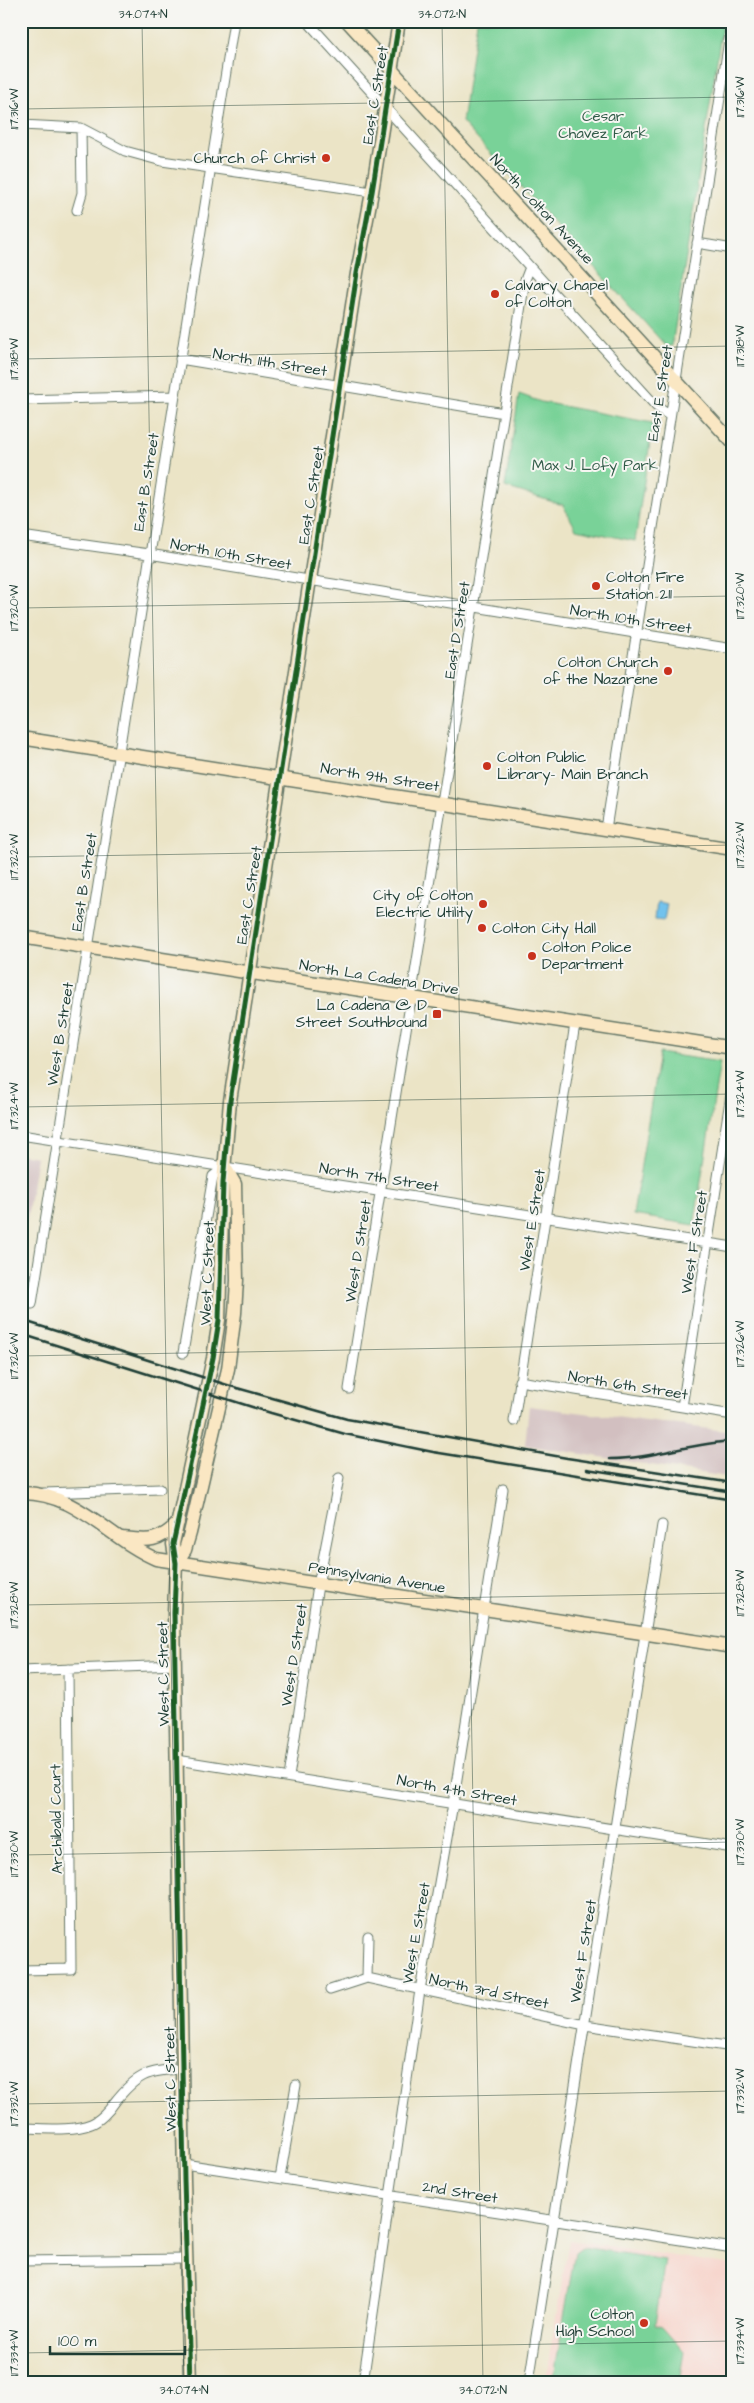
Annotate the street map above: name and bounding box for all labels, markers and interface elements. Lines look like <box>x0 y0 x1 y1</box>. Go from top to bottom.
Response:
text: 34.074°N <box>118 6 168 23</box>
text: 34.072°N <box>418 6 466 23</box>
street label: East C Street <box>357 45 394 146</box>
text: 117.316°W <box>732 76 749 118</box>
text: 117.316°W <box>6 88 23 130</box>
park label: Cesar Chavez Park <box>558 106 648 144</box>
place label: Church of Christ <box>194 148 316 169</box>
street label: North Colton Avenue <box>485 150 598 269</box>
marker: Church of Christ <box>320 152 332 164</box>
place label: Calvary Chapel of Colton <box>505 275 608 313</box>
marker: Calvary Chapel of Colton <box>489 288 501 300</box>
text: 117.318°W <box>732 325 749 367</box>
text: 117.318°W <box>6 338 23 380</box>
street label: North 11th Street <box>211 343 328 382</box>
street label: East E Street <box>643 343 678 443</box>
street label: East B Street <box>128 432 165 533</box>
street label: East C Street <box>293 445 330 546</box>
park label: Max J. Lofy Park <box>532 455 658 477</box>
street label: North 10th Street <box>169 533 293 575</box>
place label: Colton Fire Station 211 <box>606 567 684 605</box>
text: 117.320°W <box>732 572 749 619</box>
street label: East D Street <box>439 580 476 680</box>
marker: Colton Fire Station 211 <box>590 580 602 592</box>
text: 117.320°W <box>6 584 23 631</box>
street label: North 10th Street <box>569 600 693 639</box>
place label: Colton Church of the Nazarene <box>543 652 659 690</box>
marker: Colton Church of the Nazarene <box>662 665 674 677</box>
place label: Colton Public Library- Main Branch <box>497 747 649 786</box>
street label: North 9th Street <box>319 758 441 797</box>
marker: Colton Public Library- Main Branch <box>481 760 493 772</box>
text: 117.322°W <box>732 821 749 868</box>
street label: East B Street <box>66 832 103 933</box>
text: 117.322°W <box>6 833 23 880</box>
street label: East C Street <box>231 845 268 946</box>
place label: City of Colton Electric Utility <box>373 885 473 924</box>
marker: City of Colton Electric Utility <box>477 898 489 910</box>
place label: Colton City Hall <box>492 918 596 940</box>
marker: Colton City Hall <box>476 922 488 934</box>
place label: Colton Police Department <box>542 937 632 975</box>
marker: Colton Police Department <box>526 950 538 962</box>
street label: North La Cadena Drive <box>298 955 460 1000</box>
street label: West B Street <box>42 981 79 1087</box>
place label: La Cadena @ D Street Southbound <box>296 995 427 1033</box>
marker: La Cadena @ D Street Southbound <box>431 1008 443 1020</box>
text: 117.324°W <box>732 1070 749 1118</box>
text: 117.324°W <box>6 1082 23 1130</box>
street label: North 7th Street <box>318 1158 440 1197</box>
street label: West E Street <box>514 1168 551 1273</box>
street label: West F Street <box>676 1189 713 1295</box>
street label: West D Street <box>340 1198 377 1304</box>
street label: West C Street <box>195 1220 220 1326</box>
text: 117.326°W <box>732 1320 749 1367</box>
text: 117.326°W <box>6 1332 23 1379</box>
street label: North 6th Street <box>567 1366 689 1405</box>
street label: Pennsylvania Avenue <box>307 1556 447 1600</box>
text: 117.328°W <box>732 1569 749 1616</box>
text: 117.328°W <box>6 1581 23 1628</box>
street label: West D Street <box>276 1602 313 1708</box>
street label: West C Street <box>152 1621 175 1727</box>
street label: Archibald Court <box>45 1764 68 1874</box>
street label: North 4th Street <box>395 1770 519 1811</box>
text: 117.330°W <box>732 1818 749 1865</box>
text: 117.330°W <box>6 1830 23 1877</box>
street label: West E Street <box>397 1881 436 1986</box>
street label: West F Street <box>565 1898 602 2004</box>
street label: North 3rd Street <box>427 1969 551 2014</box>
street label: West C Street <box>159 2026 182 2132</box>
text: 117.332°W <box>732 2068 749 2114</box>
text: 117.332°W <box>6 2081 23 2127</box>
street label: 2nd Street <box>421 2176 499 2209</box>
place label: Colton High School <box>556 2304 634 2343</box>
marker: Colton High School <box>638 2317 650 2329</box>
text: 117.334°W <box>732 2317 749 2364</box>
scale bar <box>50 2323 185 2355</box>
text: 117.334°W <box>6 2329 23 2376</box>
text: 100 m <box>58 2331 97 2352</box>
text: 34.074°N <box>159 2382 209 2399</box>
text: 34.072°N <box>459 2382 507 2399</box>

